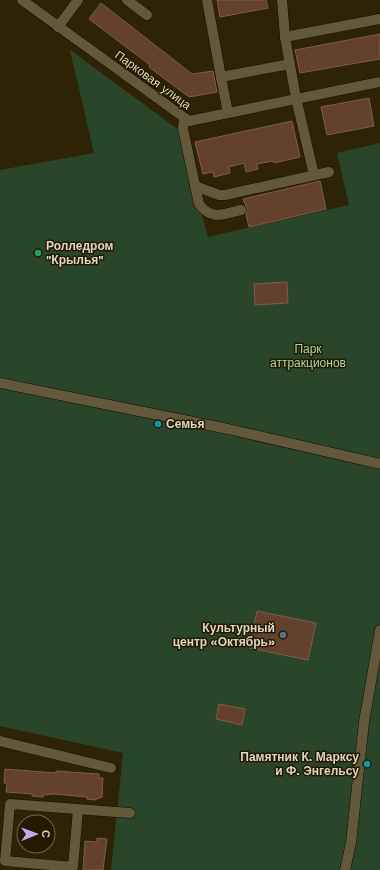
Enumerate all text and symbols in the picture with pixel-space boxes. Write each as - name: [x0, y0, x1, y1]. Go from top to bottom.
- street label: Парковая улица: [112, 48, 194, 112]
- place label: Ролледром "Крылья": [46, 239, 114, 267]
- marker: Ролледром "Крылья": [33, 248, 43, 258]
- park label: Парк аттракционов: [270, 342, 346, 370]
- place label: Семья: [166, 417, 204, 431]
- marker: Семья: [153, 419, 163, 429]
- place label: Культурный центр «Октябрь»: [173, 621, 275, 649]
- marker: Культурный центр «Октябрь»: [278, 630, 288, 640]
- place label: Памятник К. Марксу и Ф. Энгельсу: [240, 750, 359, 778]
- marker: Памятник К. Марксу и Ф. Энгельсу: [362, 759, 372, 769]
- north arrow: [16, 814, 56, 854]
- text: С: [39, 830, 52, 838]

